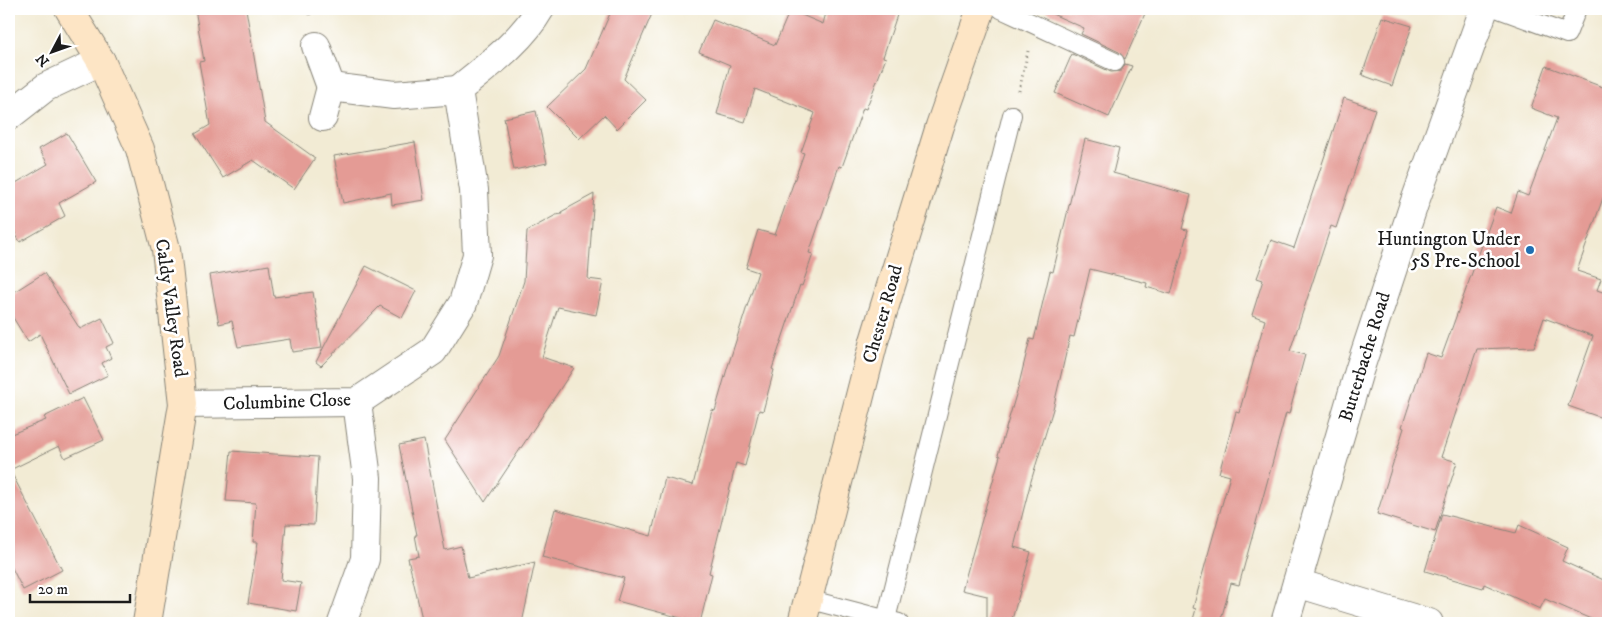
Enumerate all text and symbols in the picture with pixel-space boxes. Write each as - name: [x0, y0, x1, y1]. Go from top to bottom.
- north arrow: [28, 28, 78, 78]
- text: N: [32, 49, 54, 70]
- place label: Huntington Under 5S Pre-School: [1377, 228, 1520, 273]
- street label: Caldy Valley Road: [150, 237, 192, 379]
- marker: Huntington Under 5S Pre-School: [1524, 244, 1536, 256]
- street label: Chester Road: [858, 262, 908, 366]
- street label: Butterbache Road: [1334, 289, 1396, 425]
- street label: Columbine Close: [223, 388, 352, 416]
- scale bar: [30, 572, 130, 604]
- text: 20 m: [38, 580, 68, 599]

